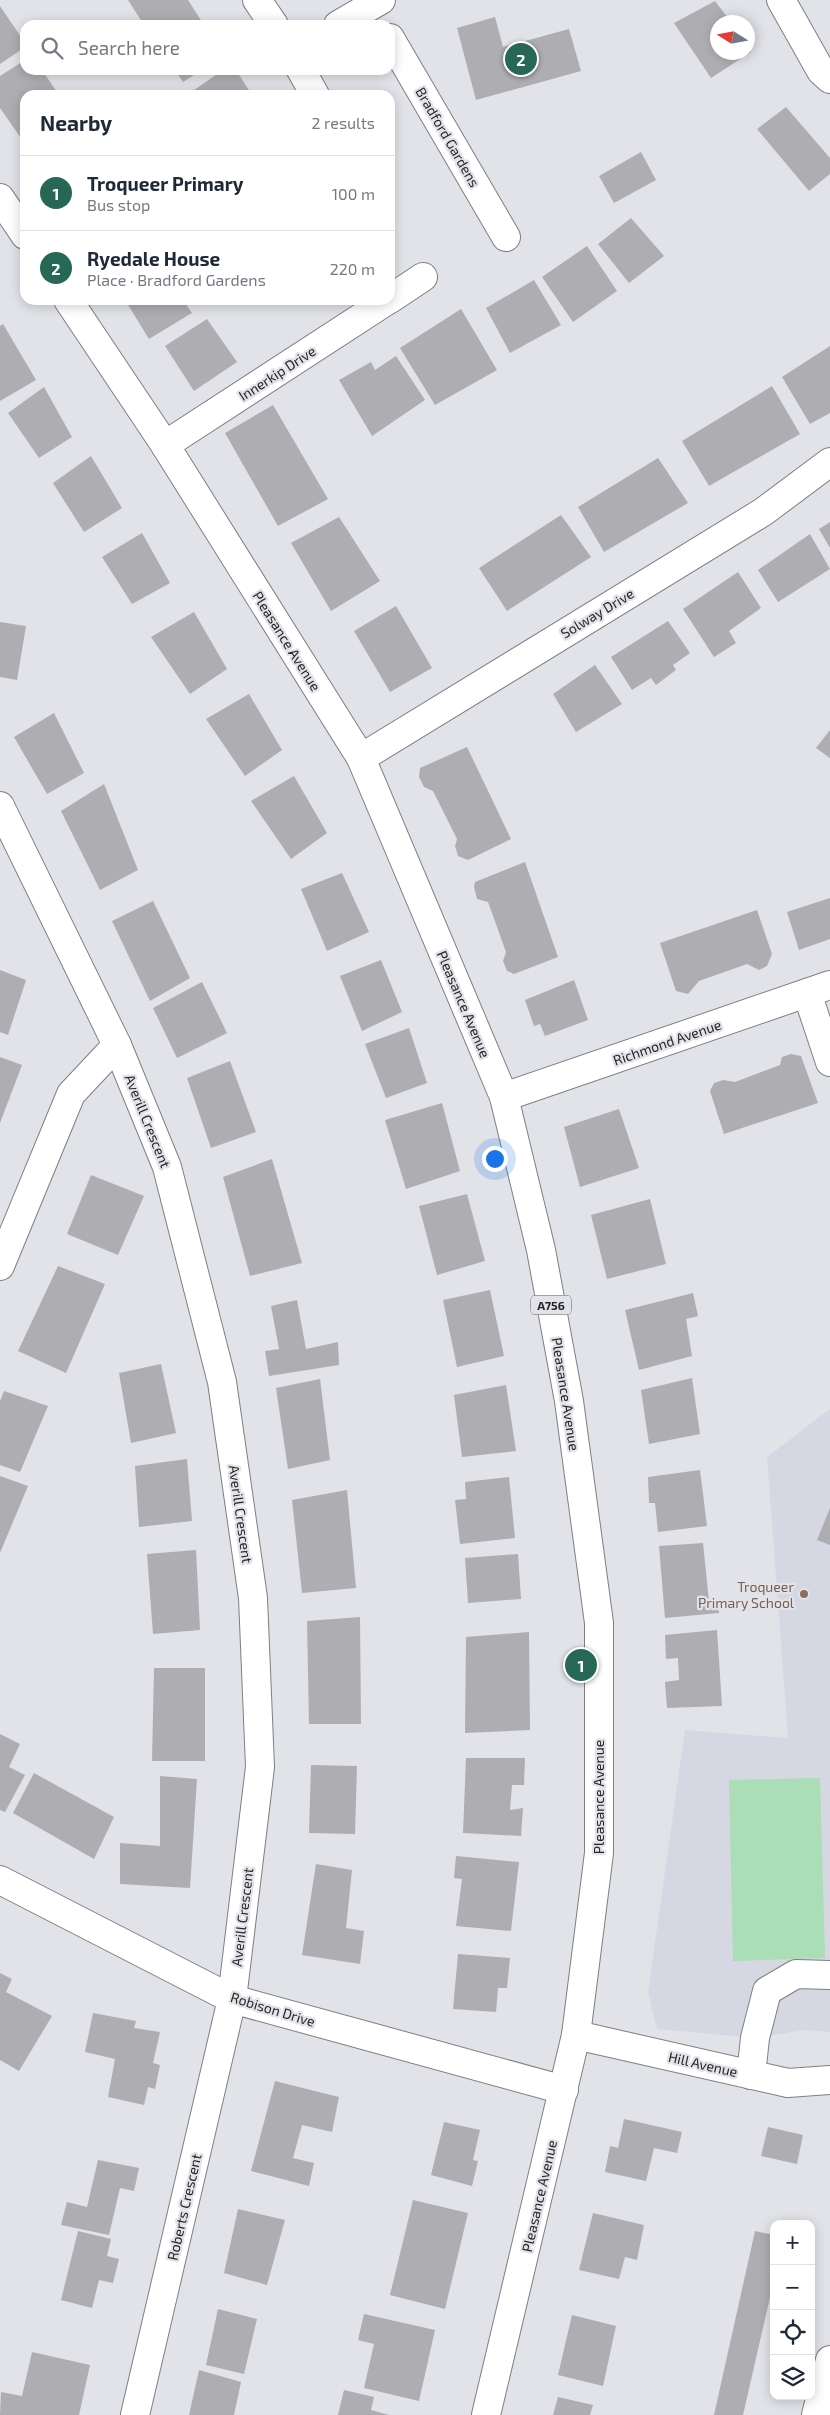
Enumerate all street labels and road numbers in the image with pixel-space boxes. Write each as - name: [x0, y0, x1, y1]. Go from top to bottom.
- street label: Bradford Gardens: [413, 84, 483, 190]
- street label: Innerkip Drive: [235, 342, 319, 404]
- street label: Solway Drive: [557, 584, 637, 642]
- street label: Pleasance Avenue: [249, 588, 325, 694]
- street label: Pleasance Avenue: [434, 948, 494, 1060]
- street label: Richmond Avenue: [611, 1016, 723, 1068]
- street label: Averill Crescent: [122, 1072, 174, 1170]
- road number: A756: [531, 1296, 571, 1314]
- street label: Pleasance Avenue: [549, 1336, 583, 1452]
- street label: Averill Crescent: [226, 1464, 256, 1564]
- street label: Pleasance Avenue: [590, 1740, 607, 1854]
- street label: Averill Crescent: [228, 1867, 256, 1967]
- street label: Robison Drive: [229, 1988, 317, 2030]
- street label: Hill Avenue: [667, 2048, 739, 2080]
- street label: Pleasance Avenue: [518, 2138, 560, 2254]
- street label: Roberts Crescent: [163, 2152, 205, 2262]

